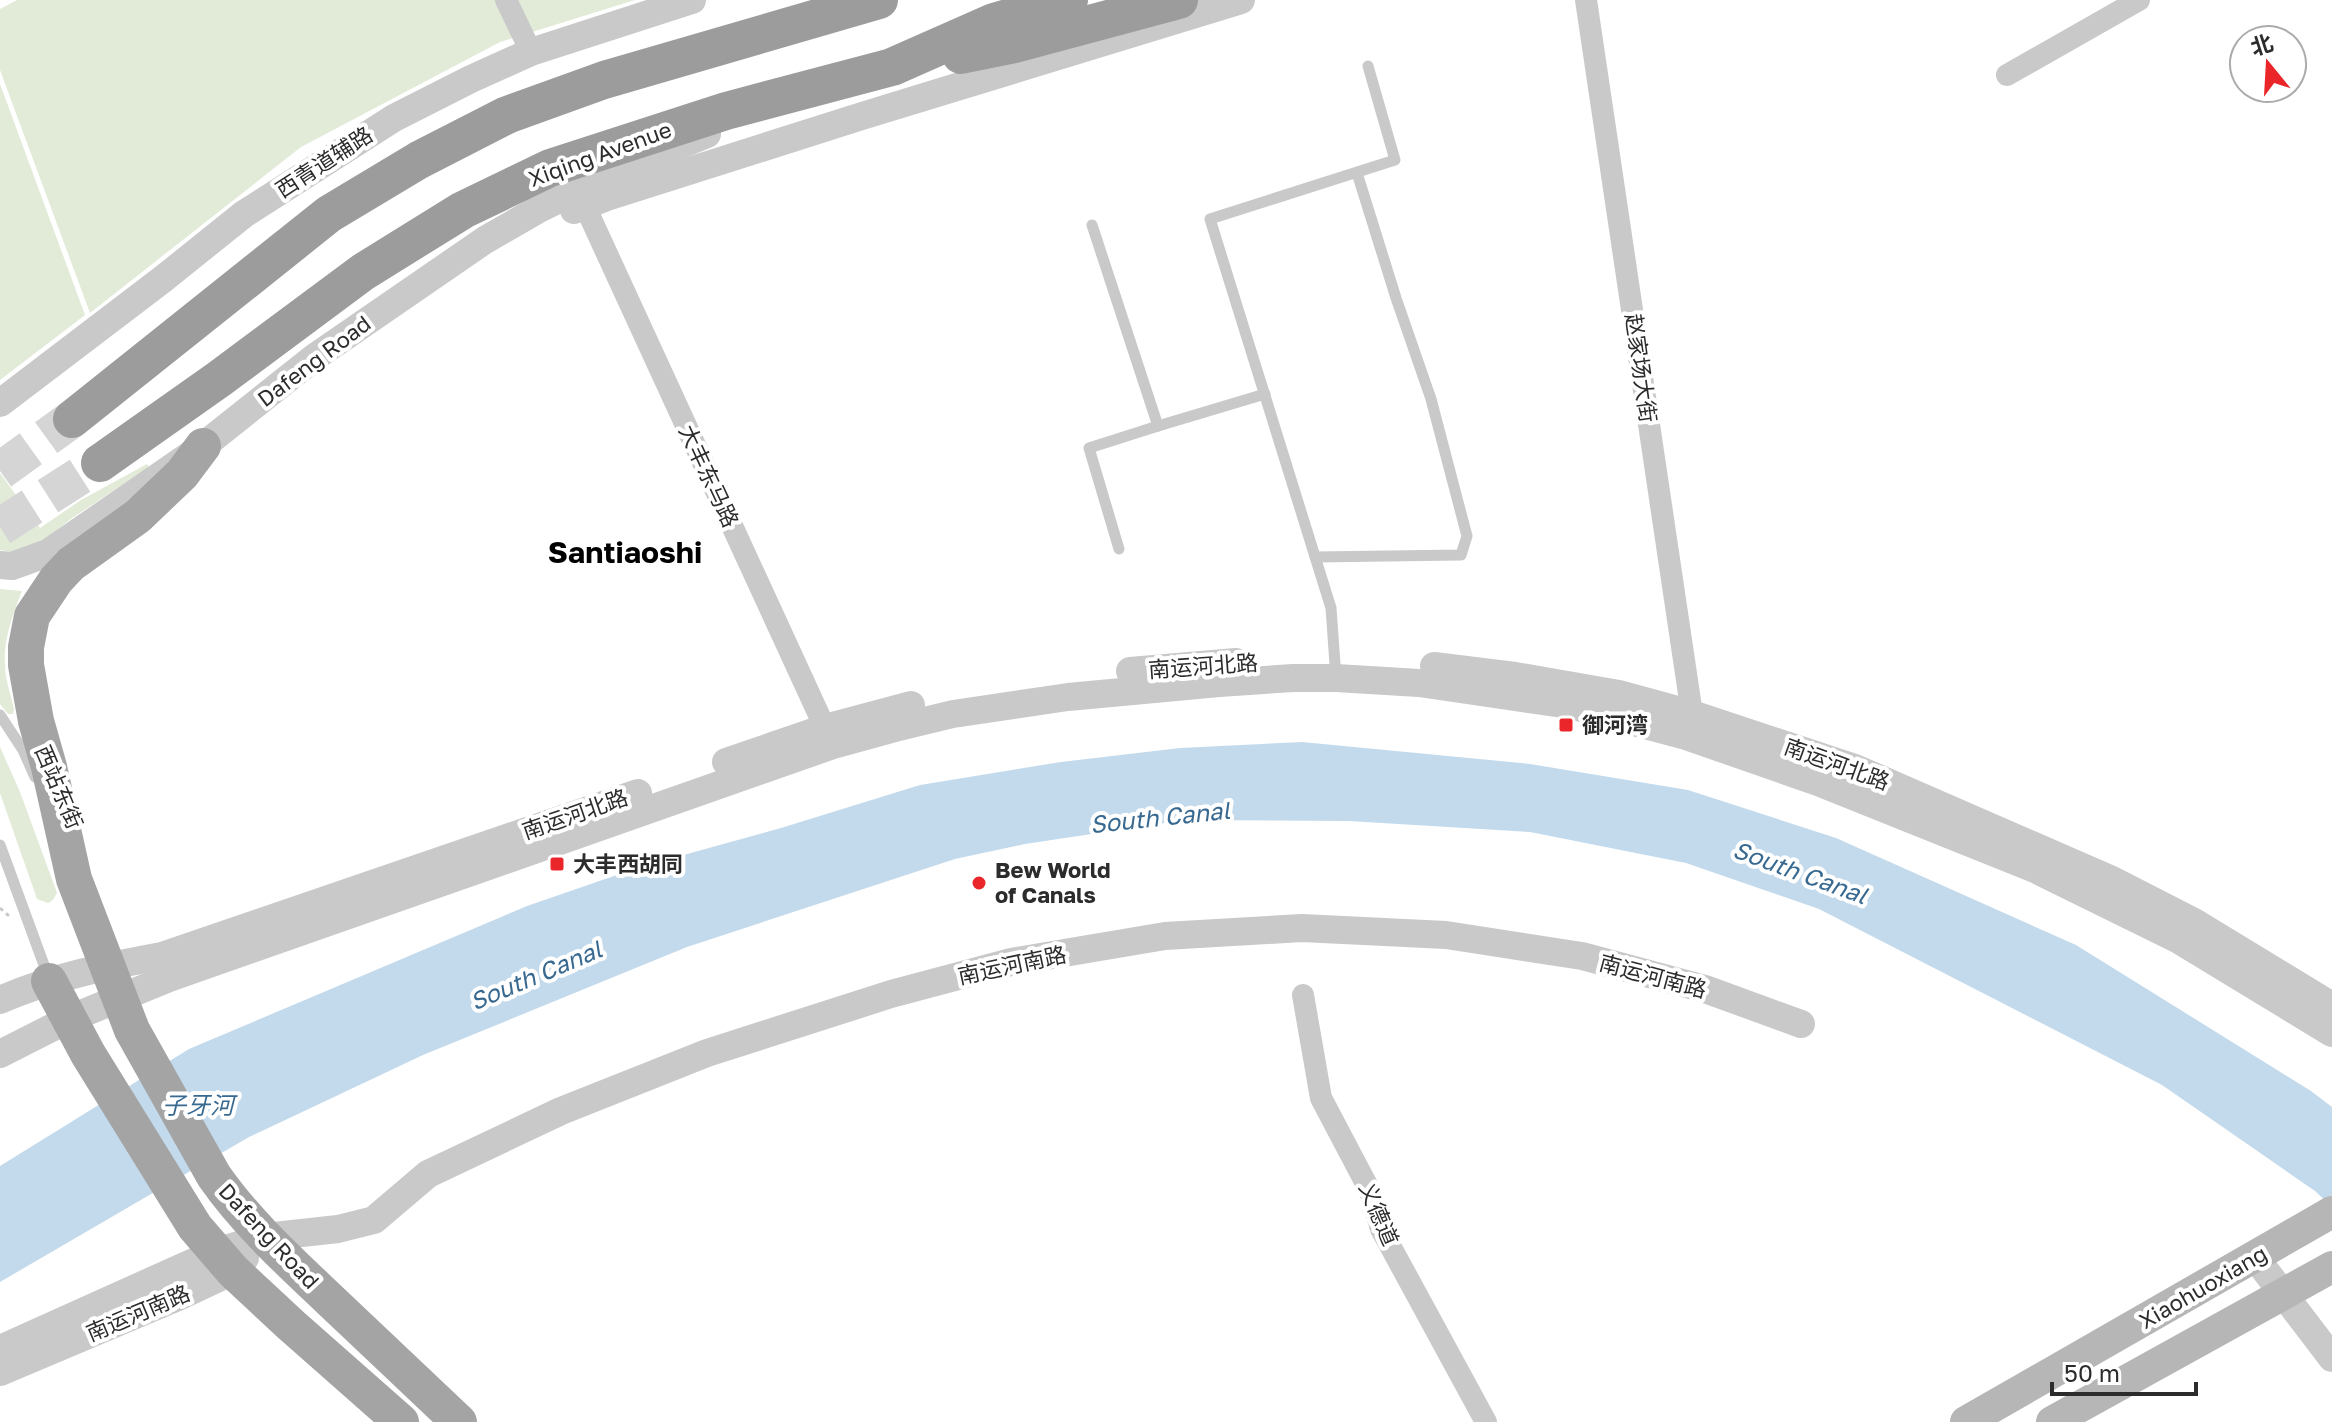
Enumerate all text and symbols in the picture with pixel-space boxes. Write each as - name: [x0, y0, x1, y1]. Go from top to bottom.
- north arrow: [2228, 24, 2308, 104]
- text: 北: [2247, 28, 2276, 61]
- street label: Xiqing Avenue: [525, 115, 675, 192]
- street label: 西青道辅路: [270, 120, 377, 203]
- street label: Dafeng Road: [252, 309, 376, 412]
- street label: 赵家场大街: [1620, 312, 1663, 424]
- street label: 大丰东马路: [674, 420, 745, 531]
- district label: Santiaoshi: [548, 534, 702, 570]
- street label: 南运河北路: [1147, 648, 1259, 683]
- place label: 御河湾: [1582, 711, 1648, 738]
- marker: 御河湾: [1557, 716, 1575, 734]
- street label: 南运河北路: [1781, 732, 1893, 795]
- street label: 西站东街: [30, 741, 89, 833]
- street label: 南运河北路: [518, 783, 631, 844]
- water label: South Canal: [1088, 795, 1233, 838]
- water label: South Canal: [1730, 834, 1873, 910]
- place label: 大丰西胡同: [573, 850, 683, 877]
- marker: 大丰西胡同: [548, 855, 566, 873]
- place label: Bew World of Canals: [995, 856, 1111, 908]
- marker: Bew World of Canals: [970, 874, 988, 892]
- water label: South Canal: [465, 933, 607, 1015]
- street label: 南运河南路: [955, 940, 1069, 989]
- street label: 南运河南路: [1597, 948, 1710, 1003]
- water label: 子牙河: [162, 1090, 238, 1119]
- street label: Dafeng Road: [214, 1177, 325, 1294]
- street label: 义德道: [1354, 1178, 1405, 1249]
- street label: Xiaohuoxiang: [2134, 1239, 2271, 1334]
- street label: 南运河南路: [82, 1279, 194, 1346]
- scale bar: [2052, 1346, 2196, 1396]
- text: 50 m: [2064, 1358, 2120, 1387]

